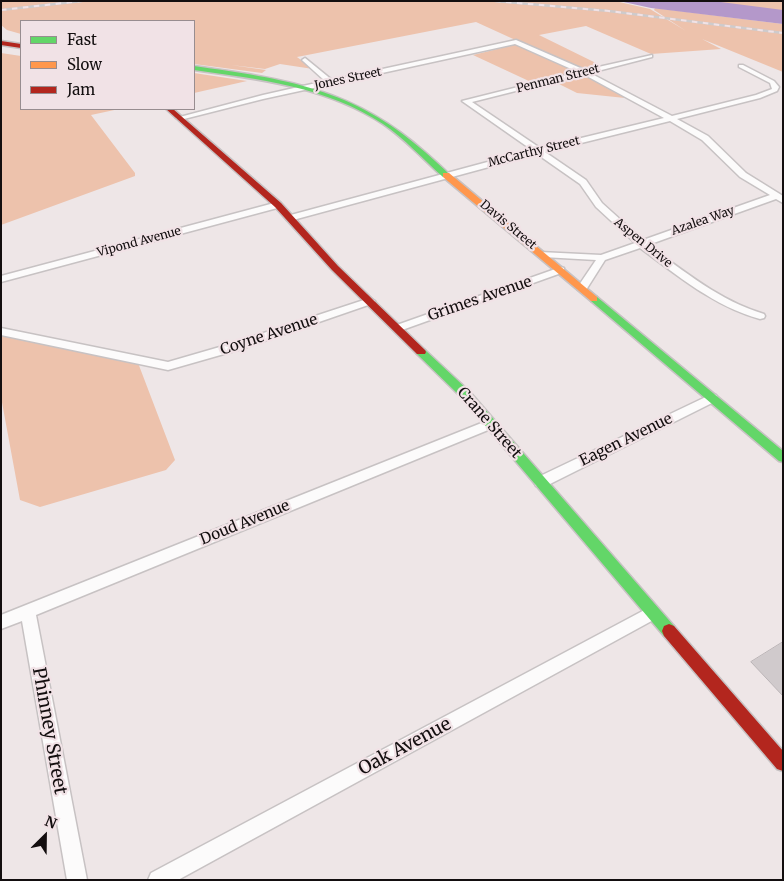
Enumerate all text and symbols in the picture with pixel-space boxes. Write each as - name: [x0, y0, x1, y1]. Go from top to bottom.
- legend: [20, 20, 195, 110]
- text: Fast: [67, 30, 97, 49]
- text: Slow: [67, 55, 102, 74]
- street label: Penman Street: [515, 62, 601, 96]
- street label: Jones Street: [313, 65, 383, 93]
- text: Jam: [67, 80, 95, 99]
- street label: McCarthy Street: [487, 134, 581, 170]
- street label: Davis Street: [477, 197, 539, 253]
- street label: Azalea Way: [670, 203, 736, 239]
- street label: Aspen Drive: [611, 215, 675, 271]
- street label: Vipond Avenue: [95, 224, 183, 260]
- street label: Grimes Avenue: [426, 273, 534, 325]
- street label: Coyne Avenue: [218, 311, 320, 359]
- street label: Crane Street: [453, 384, 525, 462]
- street label: Eagen Avenue: [577, 410, 675, 470]
- street label: Doud Avenue: [198, 497, 292, 549]
- street label: Phinney Street: [27, 666, 71, 796]
- street label: Oak Avenue: [355, 714, 455, 780]
- north arrow: [20, 811, 70, 861]
- text: N: [42, 812, 59, 833]

